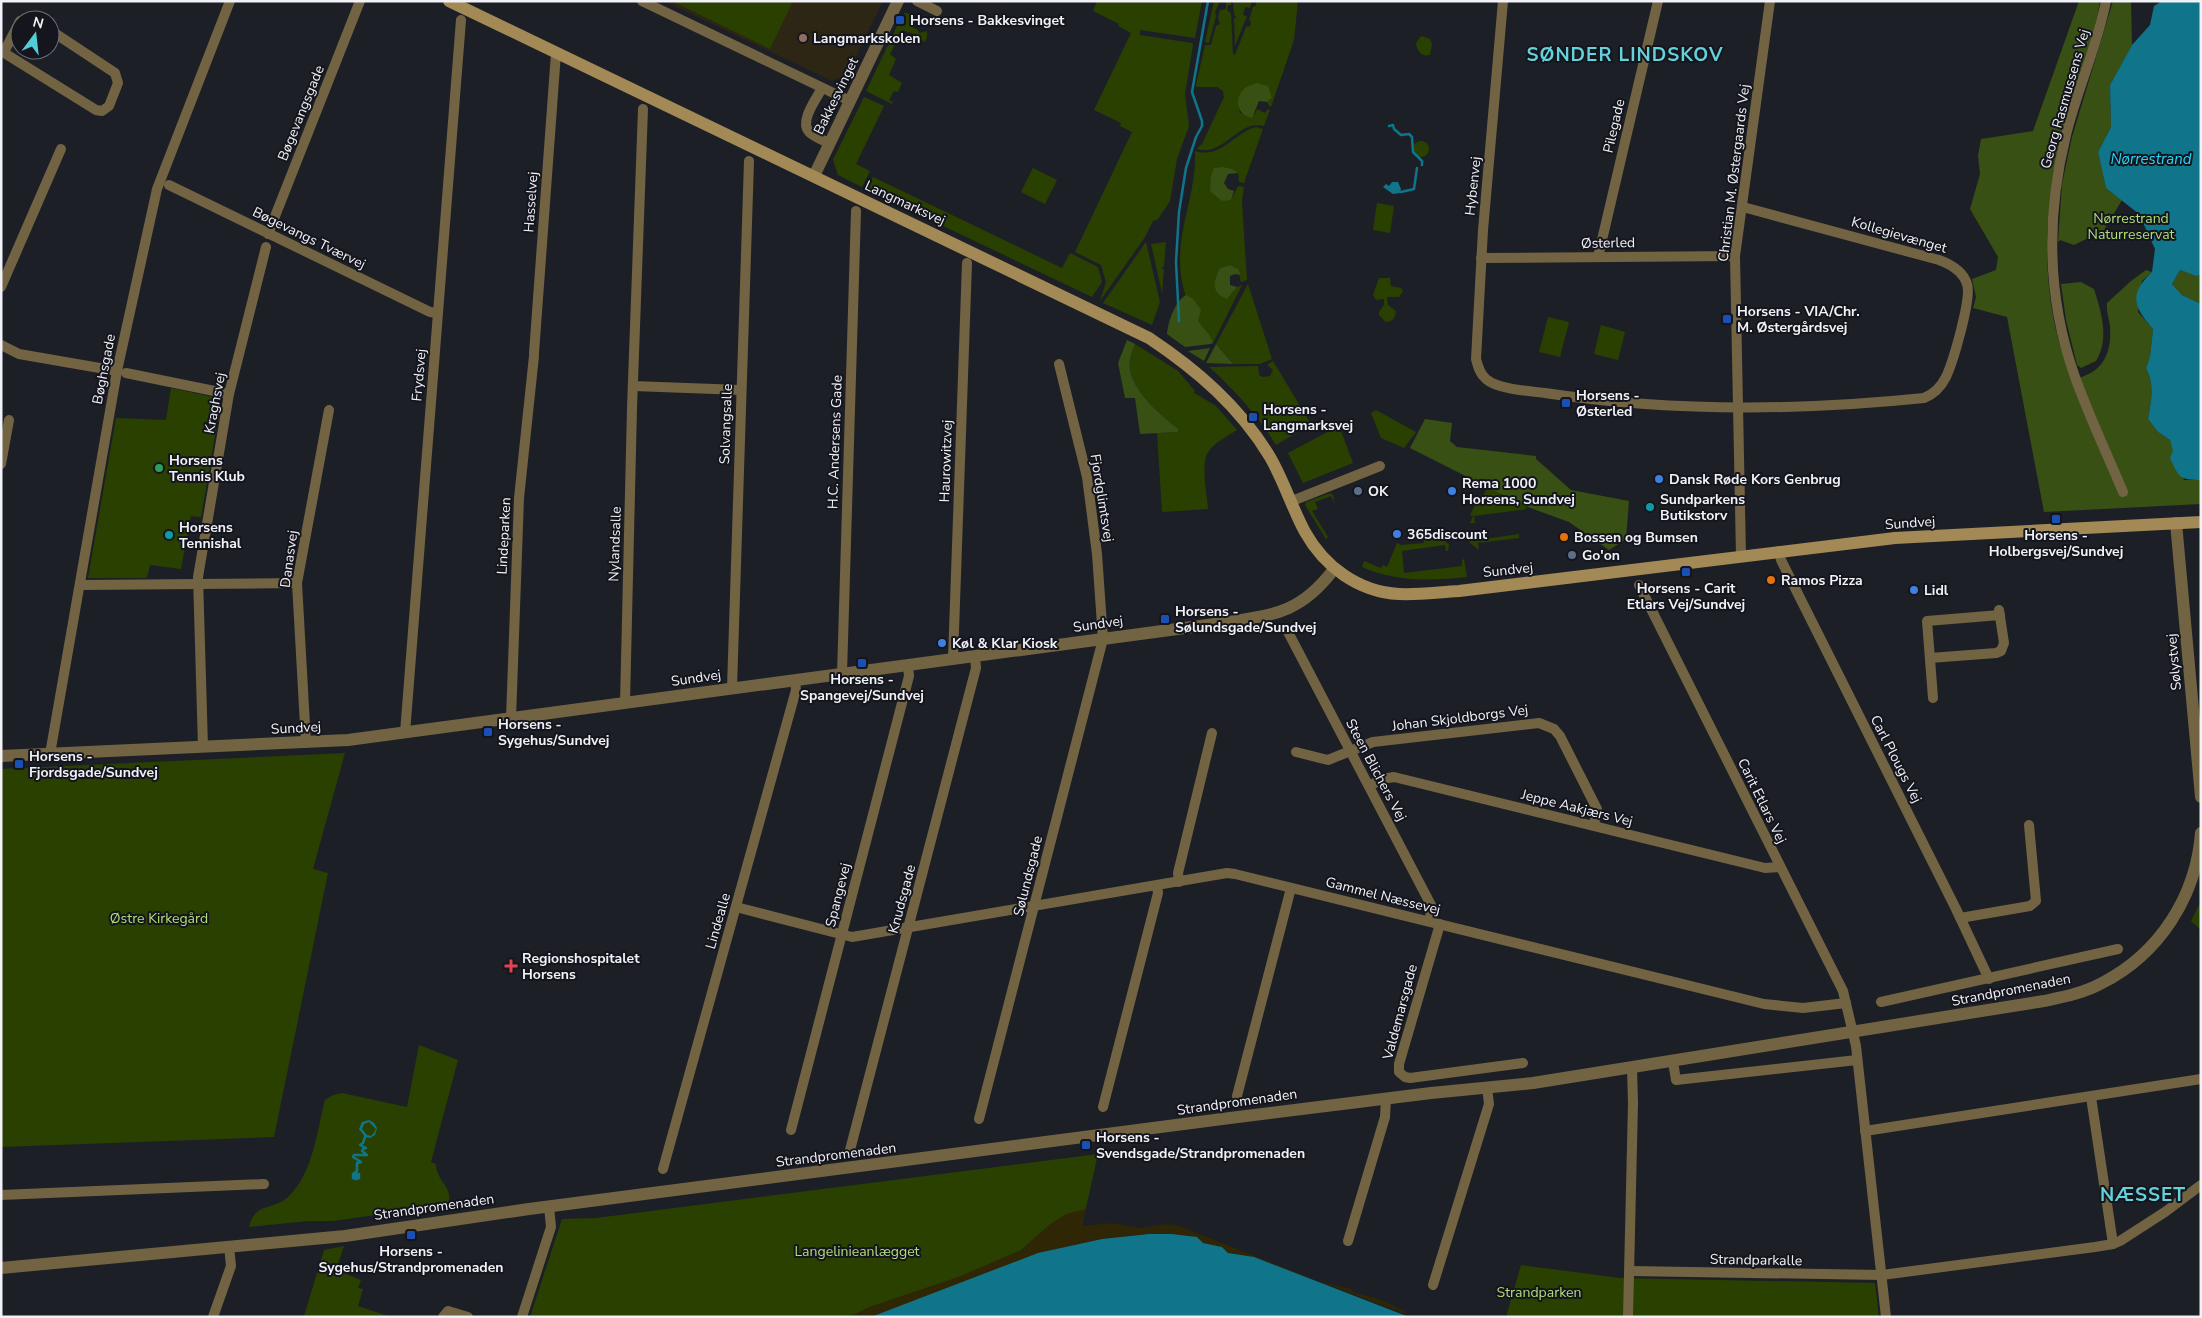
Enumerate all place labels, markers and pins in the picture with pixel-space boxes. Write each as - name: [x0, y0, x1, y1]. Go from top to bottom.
- place label: Horsens - Bakkesvinget: [910, 11, 1065, 30]
- marker: Horsens - Bakkesvinget: [894, 14, 906, 26]
- place label: Langmarkskolen: [813, 29, 920, 48]
- marker: Langmarkskolen: [797, 32, 809, 44]
- place label: Horsens - VIA/Chr. M. Østergårdsvej: [1737, 302, 1860, 337]
- marker: Horsens - VIA/Chr. M. Østergårdsvej: [1721, 313, 1733, 325]
- place label: Horsens - Østerled: [1576, 386, 1640, 421]
- marker: Horsens - Østerled: [1560, 397, 1572, 409]
- place label: Horsens - Langmarksvej: [1263, 400, 1353, 435]
- marker: Horsens - Langmarksvej: [1247, 411, 1259, 423]
- place label: Horsens Tennis Klub: [169, 451, 245, 486]
- marker: Horsens Tennis Klub: [153, 462, 165, 474]
- place label: Dansk Røde Kors Genbrug: [1669, 470, 1841, 489]
- marker: Dansk Røde Kors Genbrug: [1653, 473, 1665, 485]
- place label: Rema 1000 Horsens, Sundvej: [1462, 474, 1575, 509]
- place label: OK: [1368, 482, 1389, 501]
- marker: OK: [1352, 485, 1364, 497]
- marker: Rema 1000 Horsens, Sundvej: [1446, 485, 1458, 497]
- place label: Sundparkens Butikstorv: [1660, 490, 1745, 525]
- marker: Sundparkens Butikstorv: [1644, 501, 1656, 513]
- marker: Horsens - Holbergsvej/Sundvej: [2050, 513, 2062, 525]
- place label: Horsens Tennishal: [179, 518, 242, 553]
- place label: 365discount: [1407, 525, 1488, 544]
- place label: Horsens - Holbergsvej/Sundvej: [1989, 526, 2123, 561]
- marker: 365discount: [1391, 528, 1403, 540]
- place label: Bossen og Bumsen: [1574, 528, 1698, 547]
- marker: Horsens Tennishal: [163, 529, 175, 541]
- marker: Bossen og Bumsen: [1558, 531, 1570, 543]
- place label: Go'on: [1582, 546, 1620, 565]
- marker: Go'on: [1566, 549, 1578, 561]
- marker: Horsens - Carit Etlars Vej/Sundvej: [1680, 566, 1692, 578]
- place label: Ramos Pizza: [1781, 571, 1863, 590]
- marker: Ramos Pizza: [1765, 574, 1777, 586]
- place label: Horsens - Carit Etlars Vej/Sundvej: [1627, 579, 1745, 614]
- place label: Lidl: [1924, 581, 1949, 600]
- marker: Lidl: [1908, 584, 1920, 596]
- place label: Horsens - Sølundsgade/Sundvej: [1175, 602, 1316, 637]
- marker: Horsens - Sølundsgade/Sundvej: [1159, 613, 1171, 625]
- place label: Køl & Klar Kiosk: [952, 634, 1058, 653]
- marker: Køl & Klar Kiosk: [936, 637, 948, 649]
- marker: Horsens - Spangevej/Sundvej: [856, 657, 868, 669]
- place label: Horsens - Spangevej/Sundvej: [800, 670, 924, 705]
- place label: Horsens - Sygehus/Sundvej: [498, 715, 609, 750]
- marker: Horsens - Sygehus/Sundvej: [482, 726, 494, 738]
- place label: Horsens - Fjordsgade/Sundvej: [29, 747, 158, 782]
- marker: Horsens - Fjordsgade/Sundvej: [13, 758, 25, 770]
- place label: Regionshospitalet Horsens: [522, 949, 640, 984]
- marker: Regionshospitalet Horsens: [504, 959, 518, 973]
- place label: Horsens - Svendsgade/Strandpromenaden: [1096, 1128, 1305, 1163]
- marker: Horsens - Svendsgade/Strandpromenaden: [1080, 1139, 1092, 1151]
- marker: Horsens - Sygehus/Strandpromenaden: [405, 1229, 417, 1241]
- place label: Horsens - Sygehus/Strandpromenaden: [318, 1242, 504, 1277]

